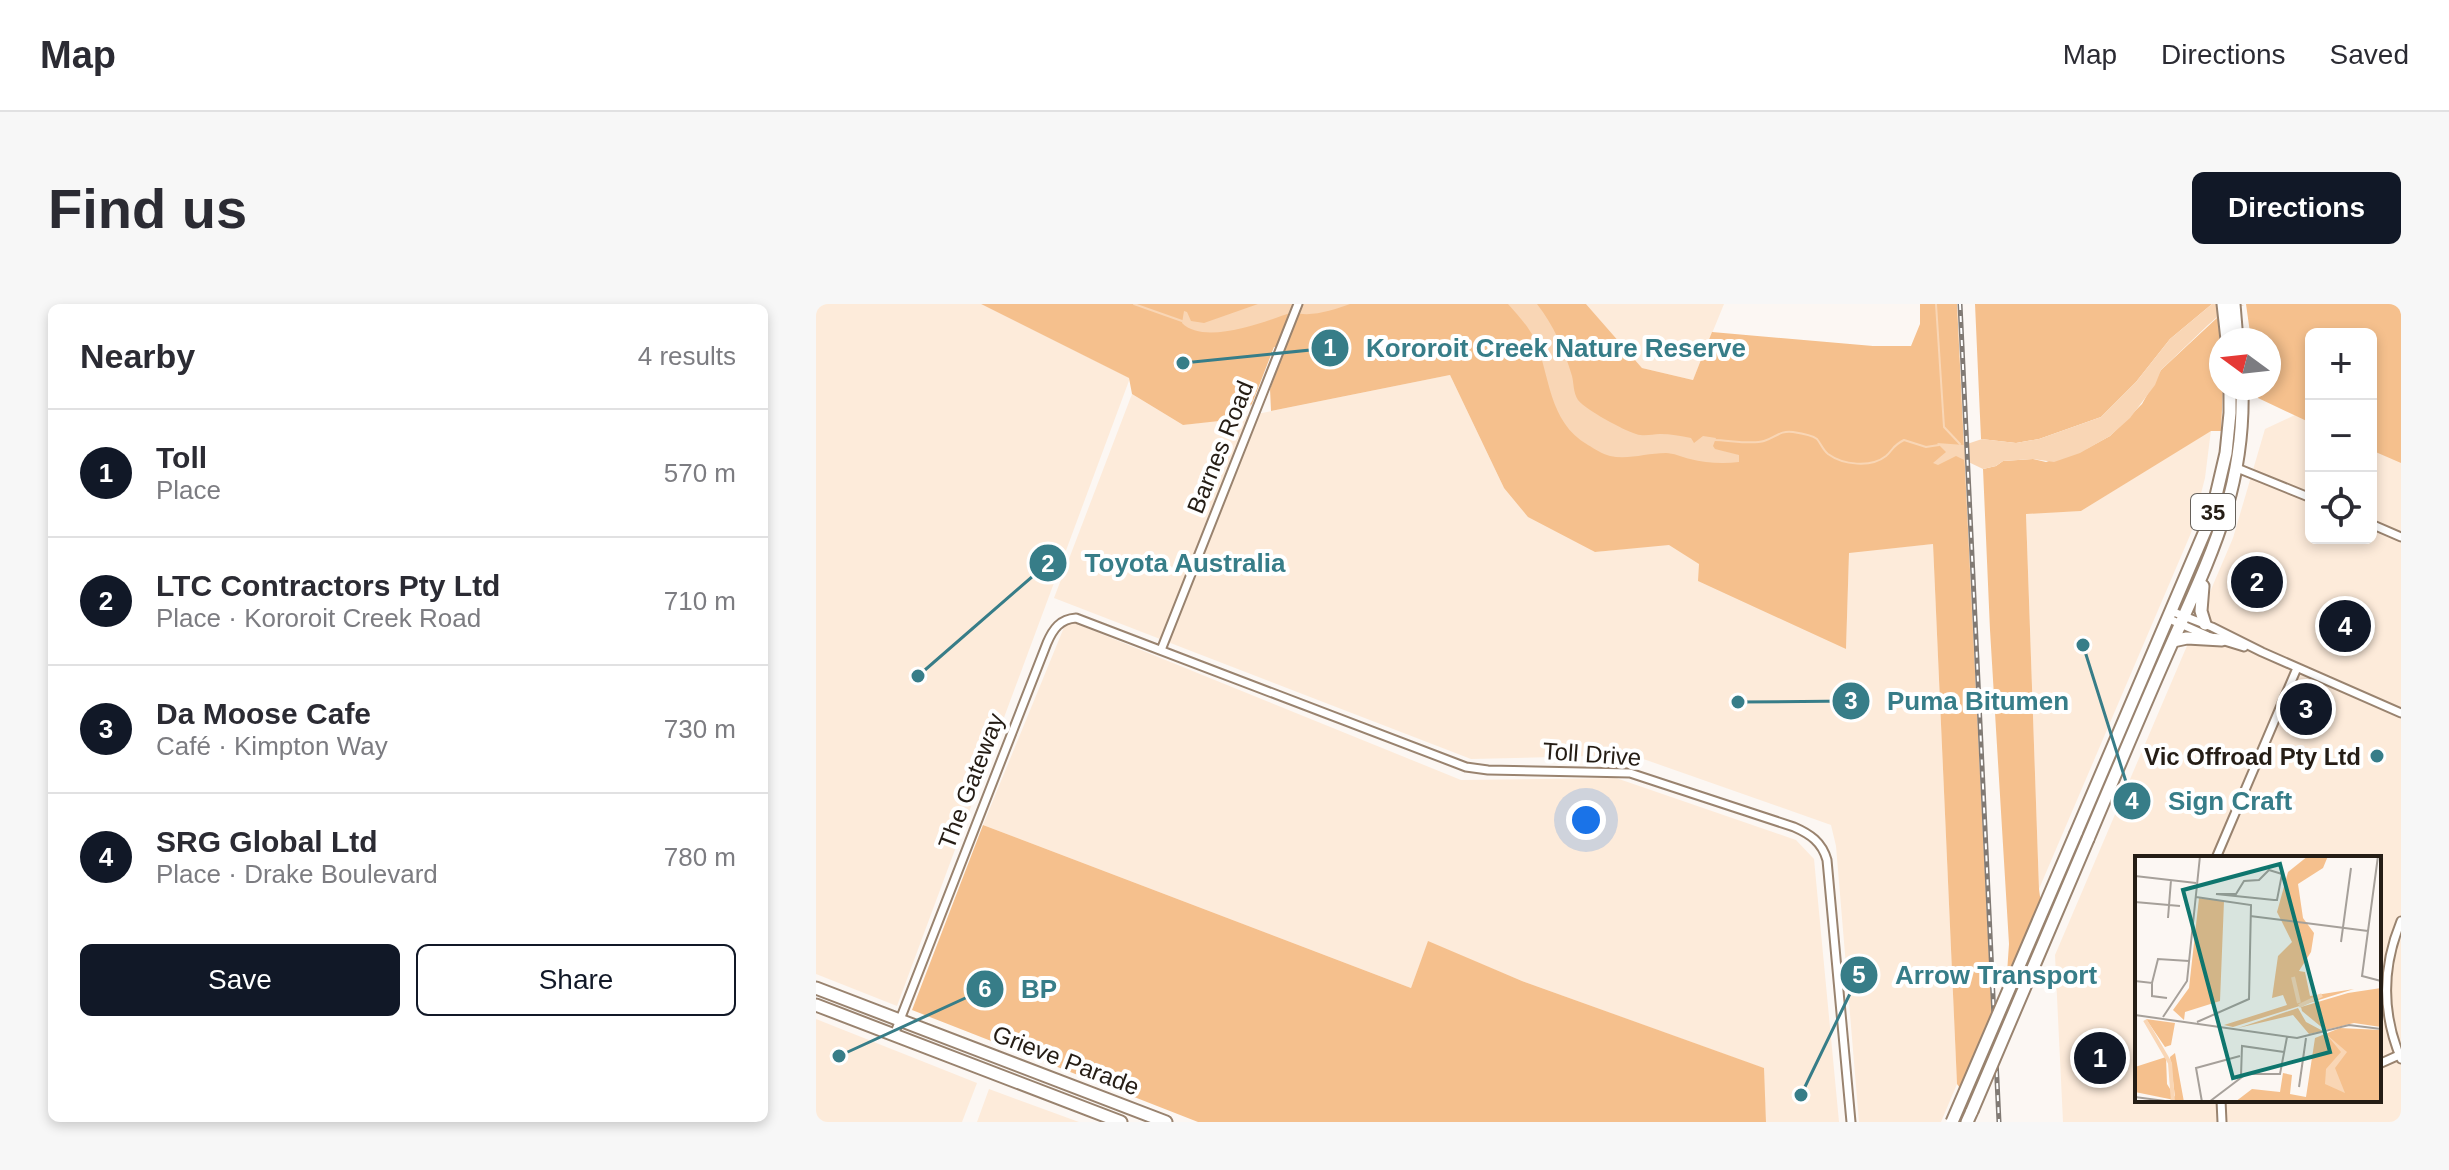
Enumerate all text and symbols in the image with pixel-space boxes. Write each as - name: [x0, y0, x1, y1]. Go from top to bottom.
- text: Map: [40, 34, 116, 76]
- text: Map: [2063, 39, 2117, 70]
- text: Directions: [2161, 39, 2286, 70]
- text: Saved: [2330, 39, 2409, 70]
- button: Directions: [2192, 172, 2401, 244]
- text: Find us: [48, 177, 247, 240]
- callout: Kororoit Creek Nature Reserve: [1310, 323, 1762, 373]
- north arrow: [2209, 328, 2281, 400]
- map controls: [2305, 328, 2377, 544]
- button: +: [2305, 328, 2377, 400]
- text: Kororoit Creek Nature Reserve: [1366, 333, 1746, 363]
- text: 1: [1323, 334, 1337, 361]
- text: Nearby: [80, 337, 195, 375]
- text: 4 results: [638, 341, 736, 371]
- street label: Barnes Road: [1181, 377, 1259, 517]
- button: −: [2305, 400, 2377, 472]
- text: Toll: [156, 441, 207, 474]
- text: 1: [99, 458, 113, 488]
- text: 570 m: [664, 458, 736, 488]
- button: locate: [2305, 472, 2377, 544]
- text: Place: [156, 475, 221, 505]
- road number: 35: [2191, 494, 2235, 530]
- callout: Toyota Australia: [1028, 538, 1302, 588]
- text: Toyota Australia: [1085, 548, 1286, 578]
- text: 2: [1041, 550, 1055, 577]
- pin: 2: [2231, 552, 2283, 612]
- text: LTC Contractors Pty Ltd: [156, 569, 500, 602]
- text: 2: [99, 586, 113, 616]
- text: 710 m: [664, 586, 736, 616]
- pin: 4: [2319, 596, 2371, 656]
- text: Place · Kororoit Creek Road: [156, 603, 481, 633]
- callout: Puma Bitumen: [1831, 676, 2085, 726]
- pin: 3: [2280, 679, 2332, 739]
- text: Puma Bitumen: [1887, 686, 2069, 716]
- text: 3: [1844, 687, 1858, 714]
- text: Da Moose Cafe: [156, 697, 371, 730]
- street label: The Gateway: [933, 710, 1009, 852]
- text: 3: [99, 714, 113, 744]
- text: 730 m: [664, 714, 736, 744]
- text: Café · Kimpton Way: [156, 731, 388, 761]
- street label: Toll Drive: [1542, 737, 1642, 771]
- place label: Vic Offroad Pty Ltd: [2144, 743, 2361, 770]
- marker: Vic Offroad Pty Ltd: [2368, 747, 2386, 765]
- callout: Sign Craft: [2112, 776, 2308, 826]
- text: Sign Craft: [2168, 786, 2292, 816]
- text: 4: [2125, 787, 2139, 814]
- your location: [1566, 800, 1606, 840]
- text: SRG Global Ltd: [156, 825, 378, 858]
- text: 4: [99, 842, 113, 872]
- text: 780 m: [664, 842, 736, 872]
- inset map: [2135, 856, 2381, 1102]
- text: Place · Drake Boulevard: [156, 859, 438, 889]
- button: Save: [80, 944, 400, 1016]
- button: Share: [416, 944, 736, 1016]
- callout: Arrow Transport: [1839, 950, 2113, 1000]
- text: Arrow Transport: [1895, 960, 2097, 990]
- text: 5: [1852, 961, 1866, 988]
- callout: BP: [965, 964, 1073, 1014]
- text: BP: [1021, 974, 1057, 1004]
- text: 6: [978, 975, 992, 1002]
- street label: Grieve Parade: [989, 1020, 1143, 1100]
- pin: 1: [2074, 1028, 2126, 1088]

